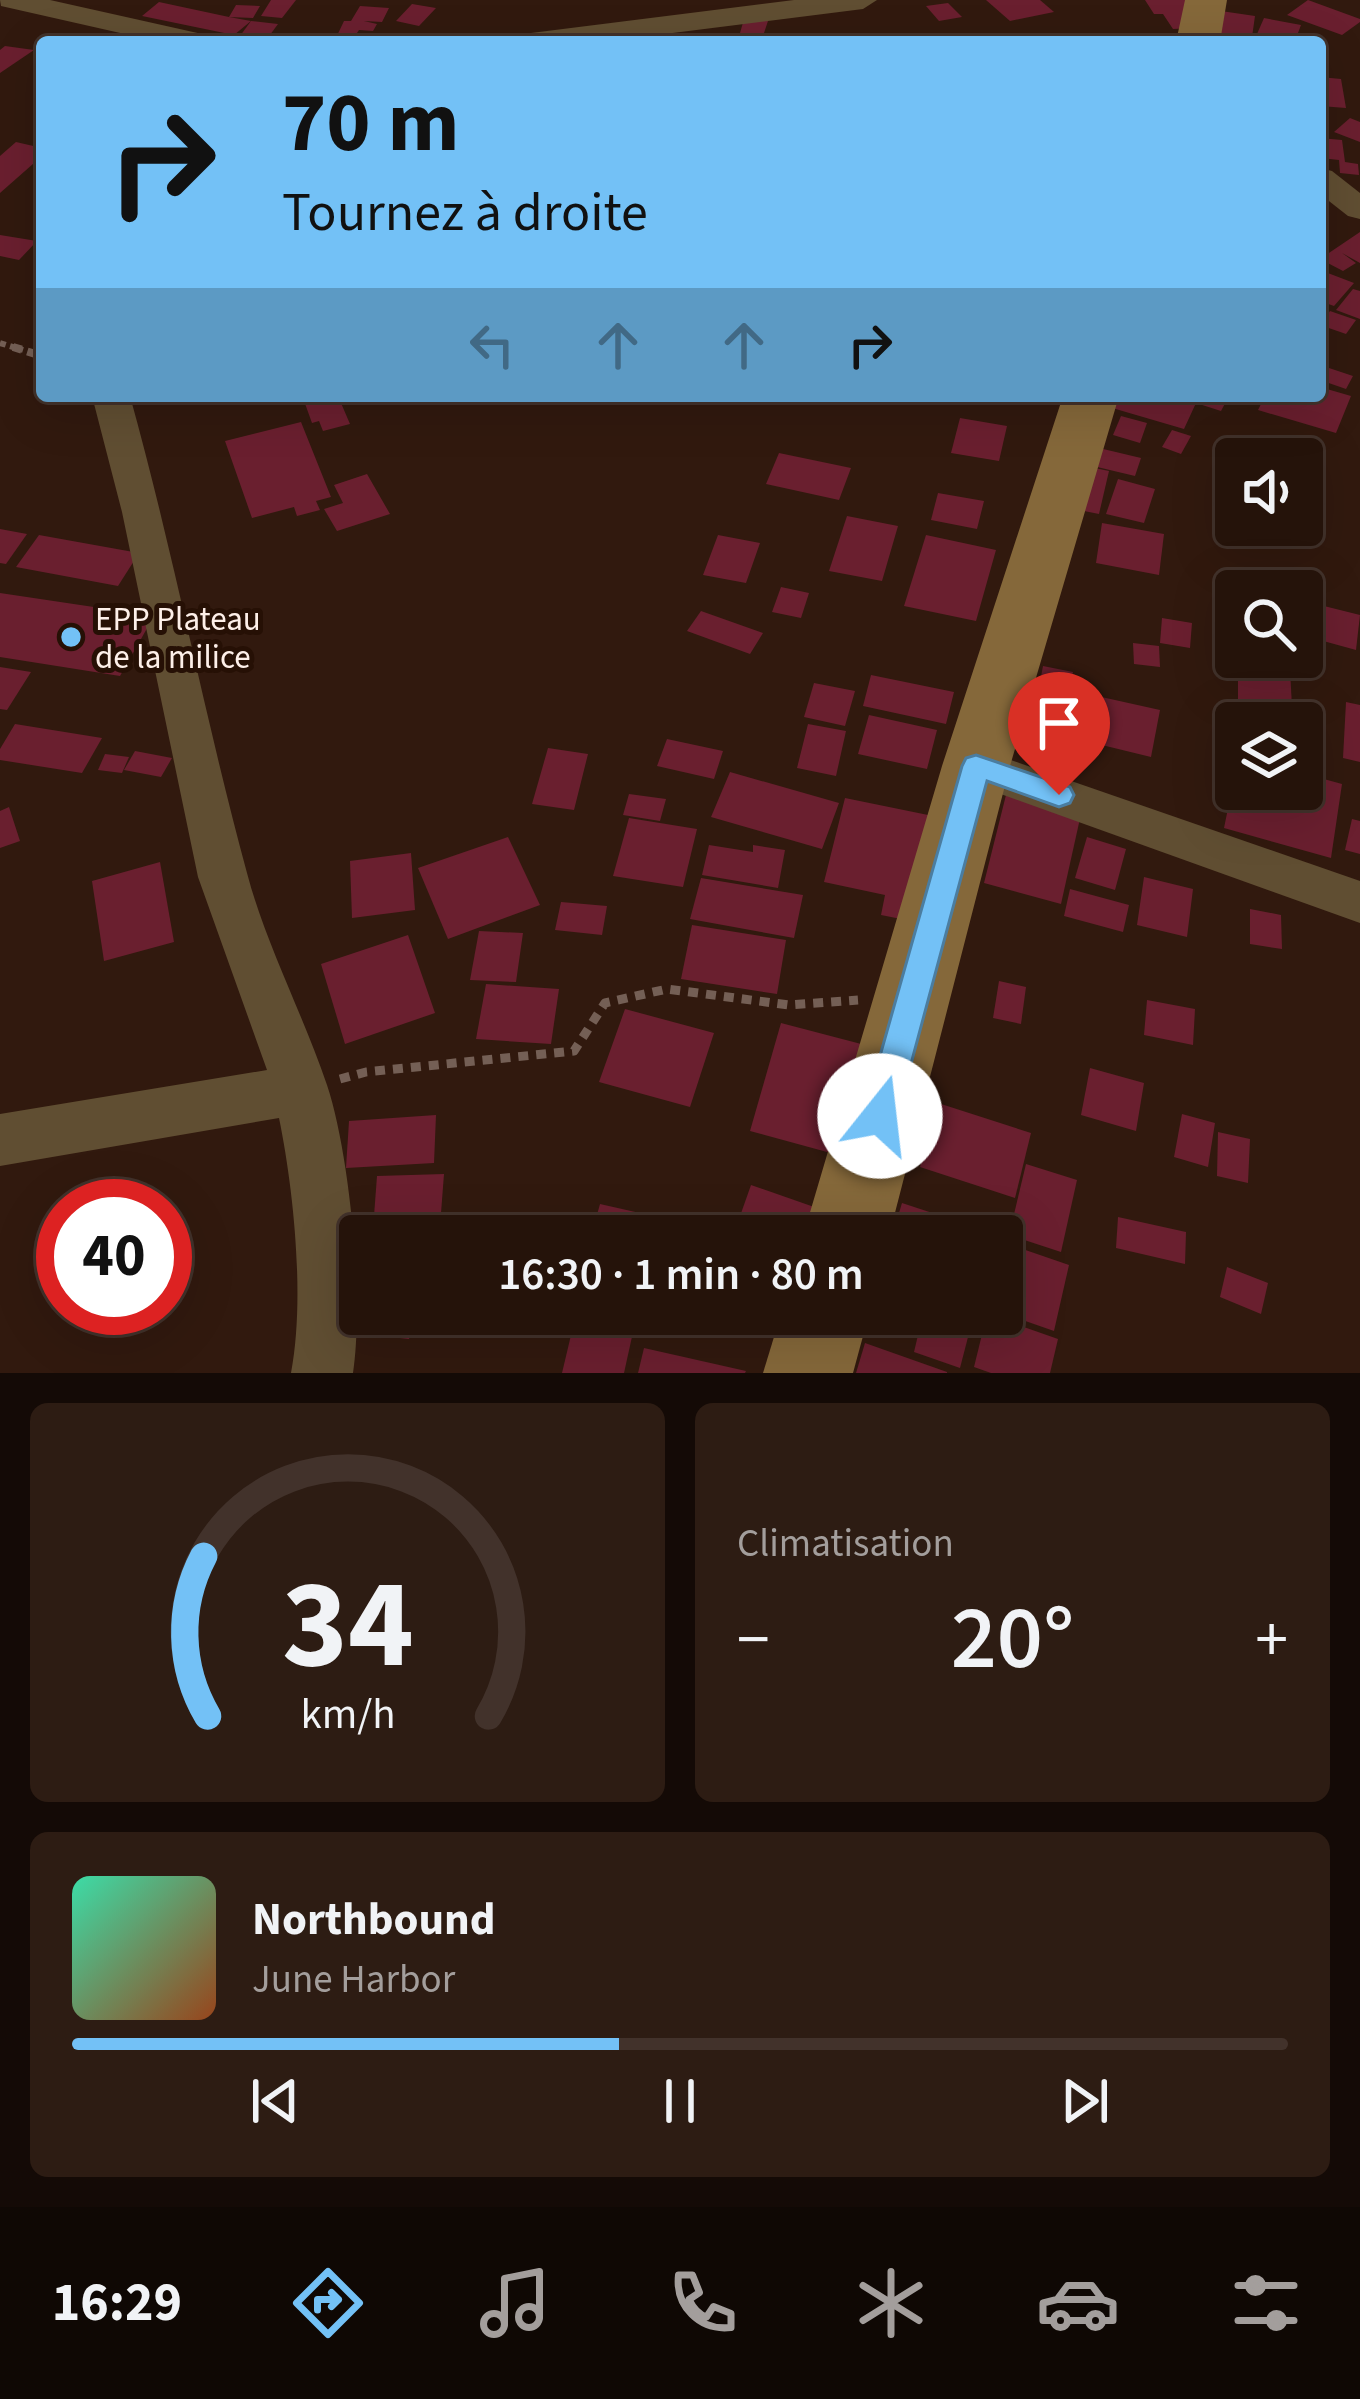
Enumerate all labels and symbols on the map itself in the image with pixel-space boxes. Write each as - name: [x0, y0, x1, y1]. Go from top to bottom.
- place label: EPP Plateau de la milice: [95, 596, 261, 681]
- marker: EPP Plateau de la milice: [58, 624, 84, 650]
- pin: [1008, 672, 1110, 795]
- position arrow: [817, 1053, 943, 1179]
- speed limit sign: 40: [36, 1179, 192, 1335]

